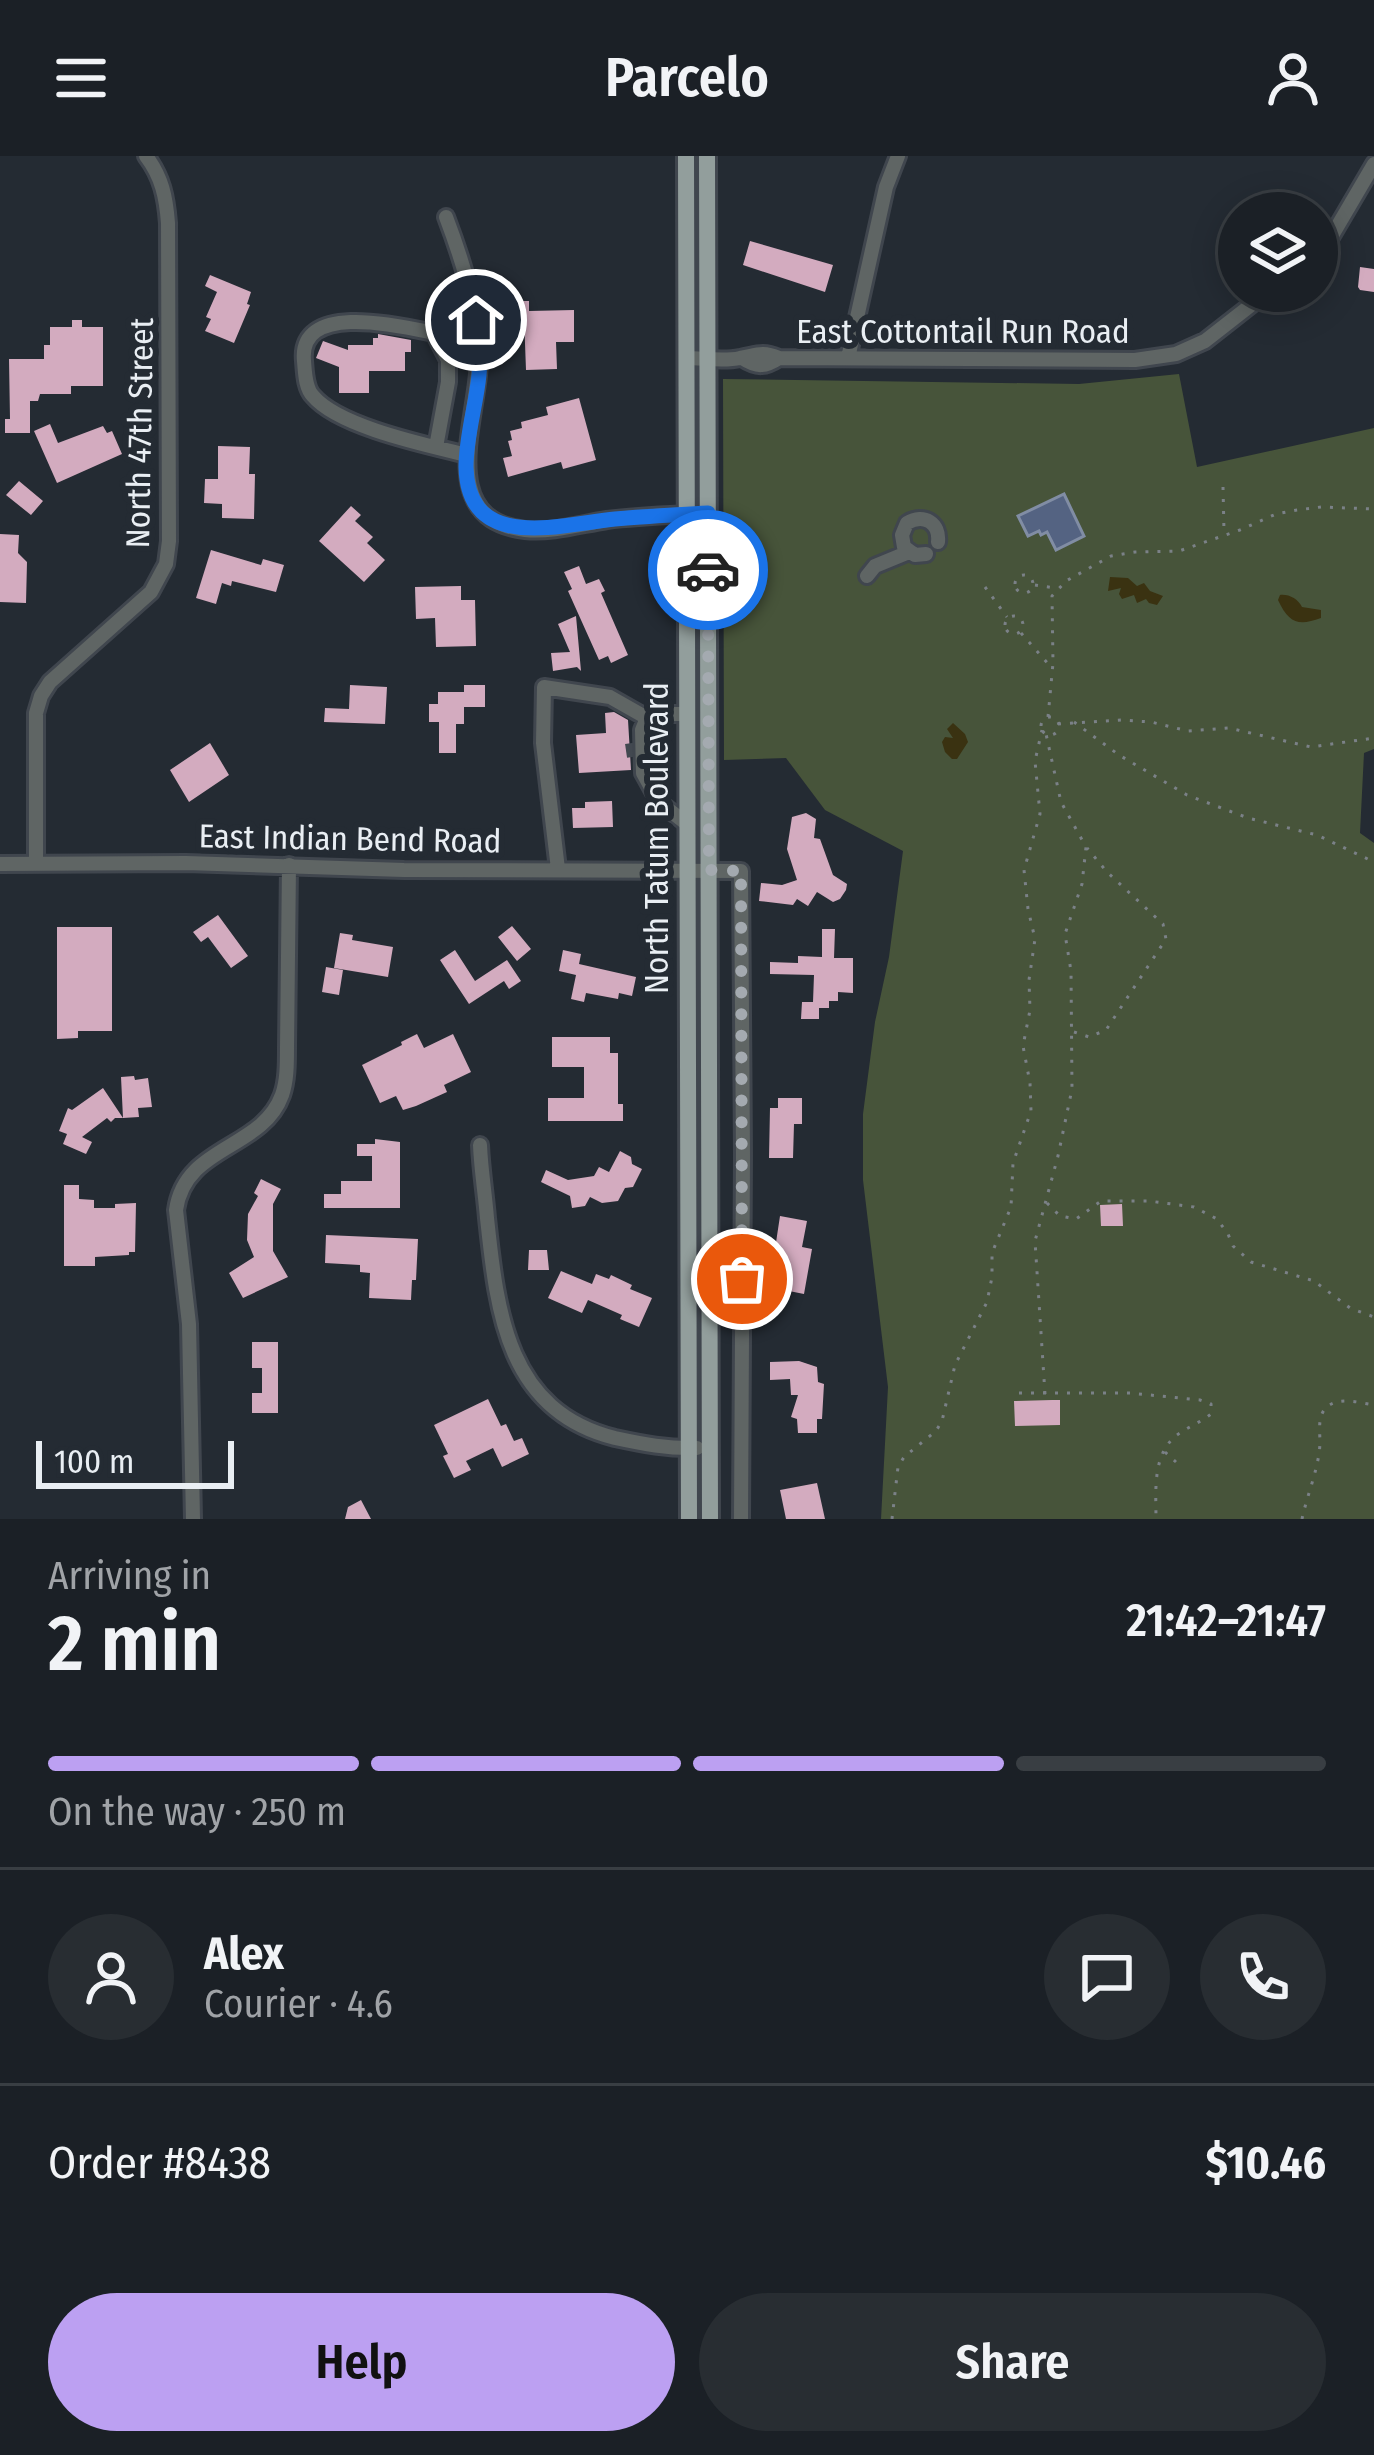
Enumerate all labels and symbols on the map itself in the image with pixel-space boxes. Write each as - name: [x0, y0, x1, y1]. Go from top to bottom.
- pin: [425, 269, 527, 371]
- street label: East Cottontail Run Road: [796, 312, 1130, 352]
- street label: North 47th Street: [118, 317, 162, 549]
- courier: [648, 510, 768, 630]
- street label: North Tatum Boulevard: [637, 682, 677, 994]
- street label: East Indian Bend Road: [198, 816, 502, 862]
- pin: [691, 1228, 793, 1330]
- scale bar: [36, 1435, 234, 1488]

